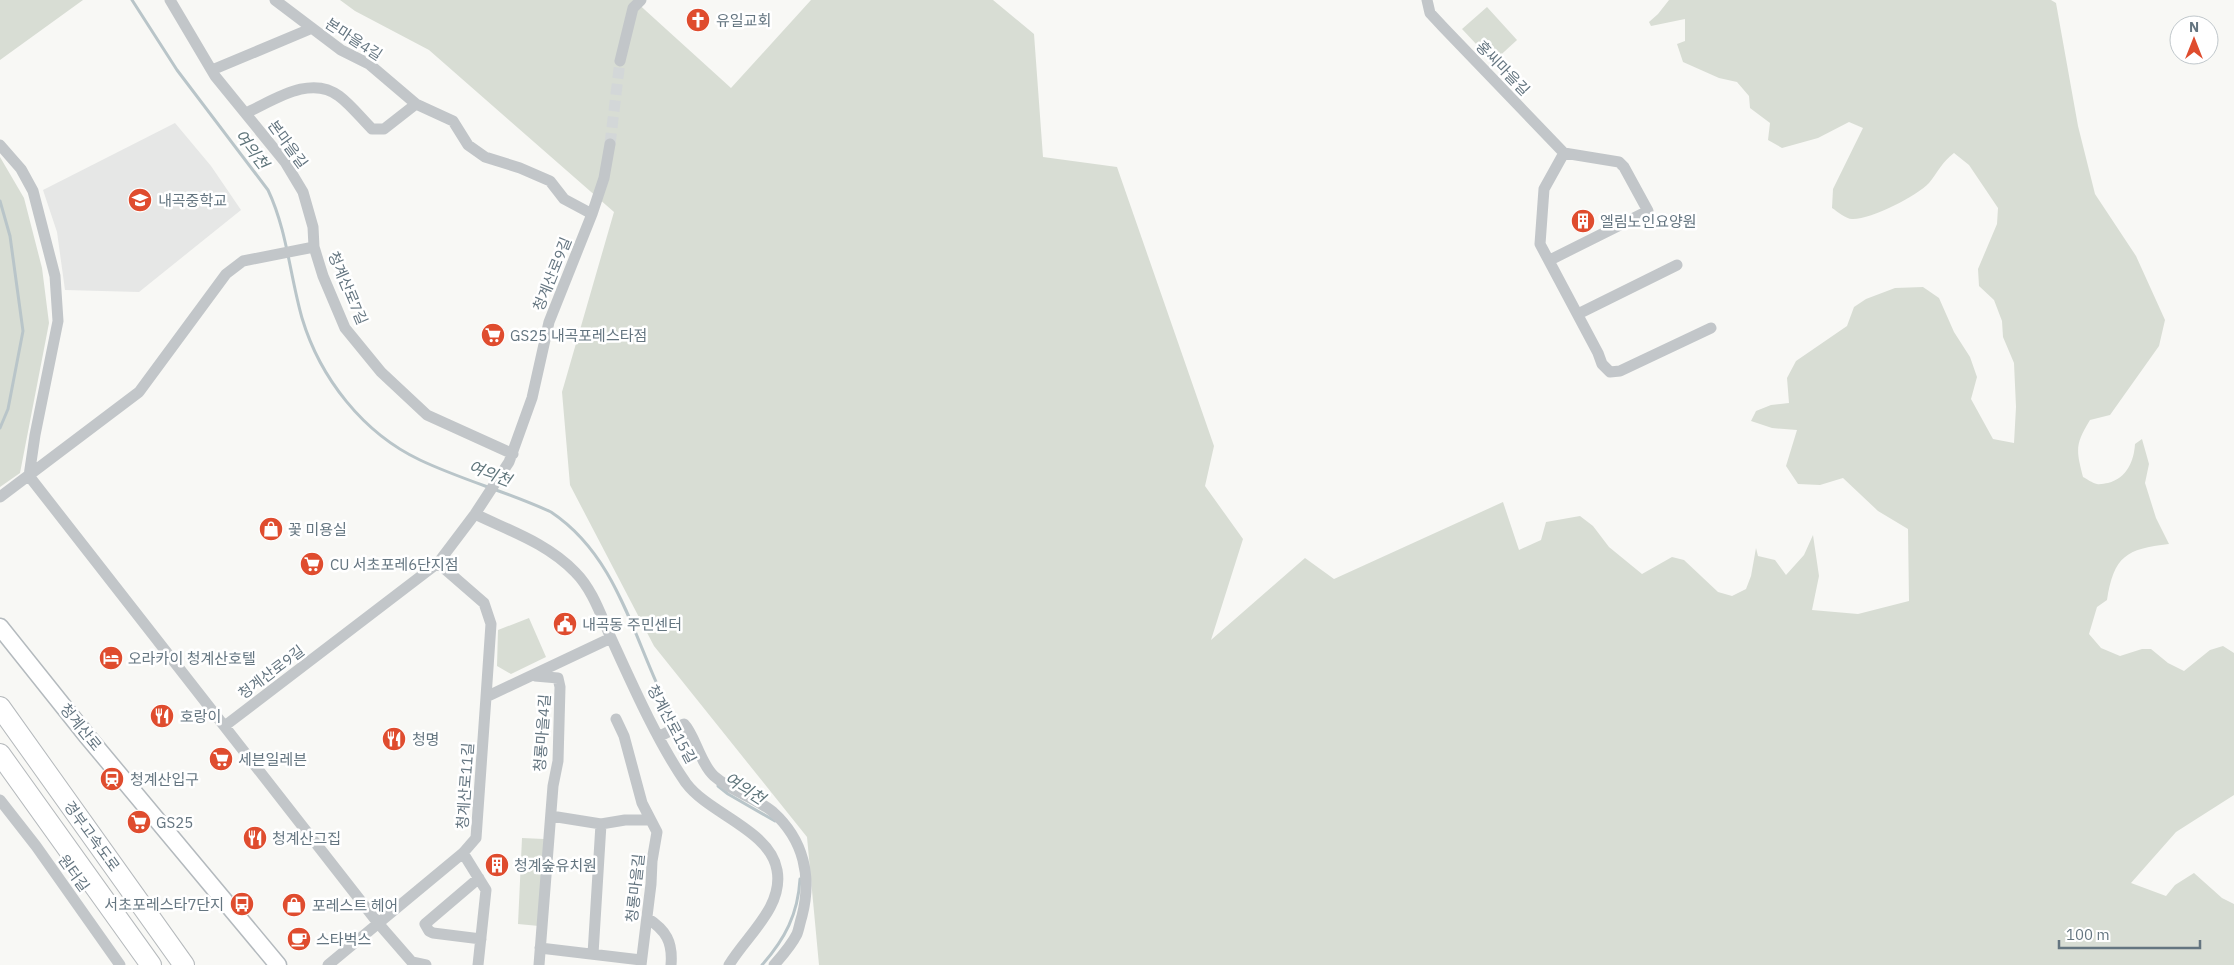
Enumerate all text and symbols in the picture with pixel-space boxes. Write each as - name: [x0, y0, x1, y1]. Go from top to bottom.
- church icon: 유일교회: [685, 7, 711, 33]
- place label: 유일교회: [716, 11, 771, 30]
- street label: 본마을4길: [322, 14, 386, 64]
- north arrow: [2169, 15, 2219, 65]
- text: N: [2189, 18, 2199, 36]
- street label: 홍씨마을길: [1472, 37, 1534, 99]
- street label: 본마을길: [264, 116, 312, 172]
- water label: 여의천: [231, 125, 275, 174]
- school or university icon: 내곡중학교: [127, 187, 153, 213]
- place label: 내곡중학교: [158, 191, 227, 210]
- building icon: 엘림노인요양원: [1570, 208, 1596, 234]
- place label: 엘림노인요양원: [1600, 212, 1697, 231]
- street label: 청계산로9길: [529, 234, 575, 314]
- street label: 청계산로7길: [324, 248, 372, 328]
- supermarket icon: GS25 내곡포레스타점: [480, 322, 506, 348]
- place label: GS25 내곡포레스타점: [510, 326, 647, 345]
- water label: 여의천: [466, 456, 516, 491]
- shop icon: 꽃 미용실: [258, 516, 284, 542]
- place label: 꽃 미용실: [288, 520, 347, 539]
- supermarket icon: CU 서초포레6단지점: [299, 551, 325, 577]
- place label: CU 서초포레6단지점: [330, 555, 459, 574]
- public building icon: 내곡동 주민센터: [552, 611, 578, 637]
- place label: 내곡동 주민센터: [582, 615, 682, 634]
- street label: 청계산로9길: [234, 641, 308, 703]
- hotel icon: 오라카이 청계산호텔: [98, 645, 124, 671]
- place label: 오라카이 청계산호텔: [128, 649, 256, 668]
- street label: 청계산로15길: [643, 681, 701, 767]
- street label: 청룡마을4길: [530, 693, 554, 773]
- street label: 청계산로: [56, 700, 106, 754]
- restaurant icon: 호랑이: [149, 703, 175, 729]
- place label: 호랑이: [180, 707, 221, 726]
- restaurant icon: 청명: [381, 726, 407, 752]
- place label: 청명: [412, 730, 440, 749]
- street label: 청계산로11길: [452, 742, 478, 830]
- supermarket icon: 세븐일레븐: [208, 746, 234, 772]
- place label: 세븐일레븐: [238, 750, 307, 769]
- station icon: 청계산입구: [99, 766, 125, 792]
- water label: 여의천: [721, 768, 771, 810]
- place label: 청계산입구: [130, 770, 199, 789]
- street label: 경부고속도로: [60, 797, 124, 875]
- supermarket icon: GS25: [126, 809, 152, 835]
- place label: GS25: [156, 813, 193, 832]
- restaurant icon: 청계산그집: [242, 825, 268, 851]
- place label: 청계산그집: [272, 829, 341, 848]
- street label: 원터길: [54, 851, 94, 895]
- building icon: 청계숲유치원: [484, 852, 510, 878]
- street label: 청룡마을길: [622, 853, 648, 923]
- place label: 청계숲유치원: [514, 856, 597, 875]
- bus stop icon: 서초포레스타7단지: [229, 891, 255, 917]
- shop icon: 포레스트 헤어: [281, 892, 307, 918]
- place label: 서초포레스타7단지: [105, 895, 224, 914]
- place label: 포레스트 헤어: [312, 896, 398, 915]
- scale bar: [2059, 918, 2200, 950]
- text: 100 m: [2066, 925, 2110, 944]
- cafe icon: 스타벅스: [286, 926, 312, 952]
- place label: 스타벅스: [316, 930, 371, 949]

